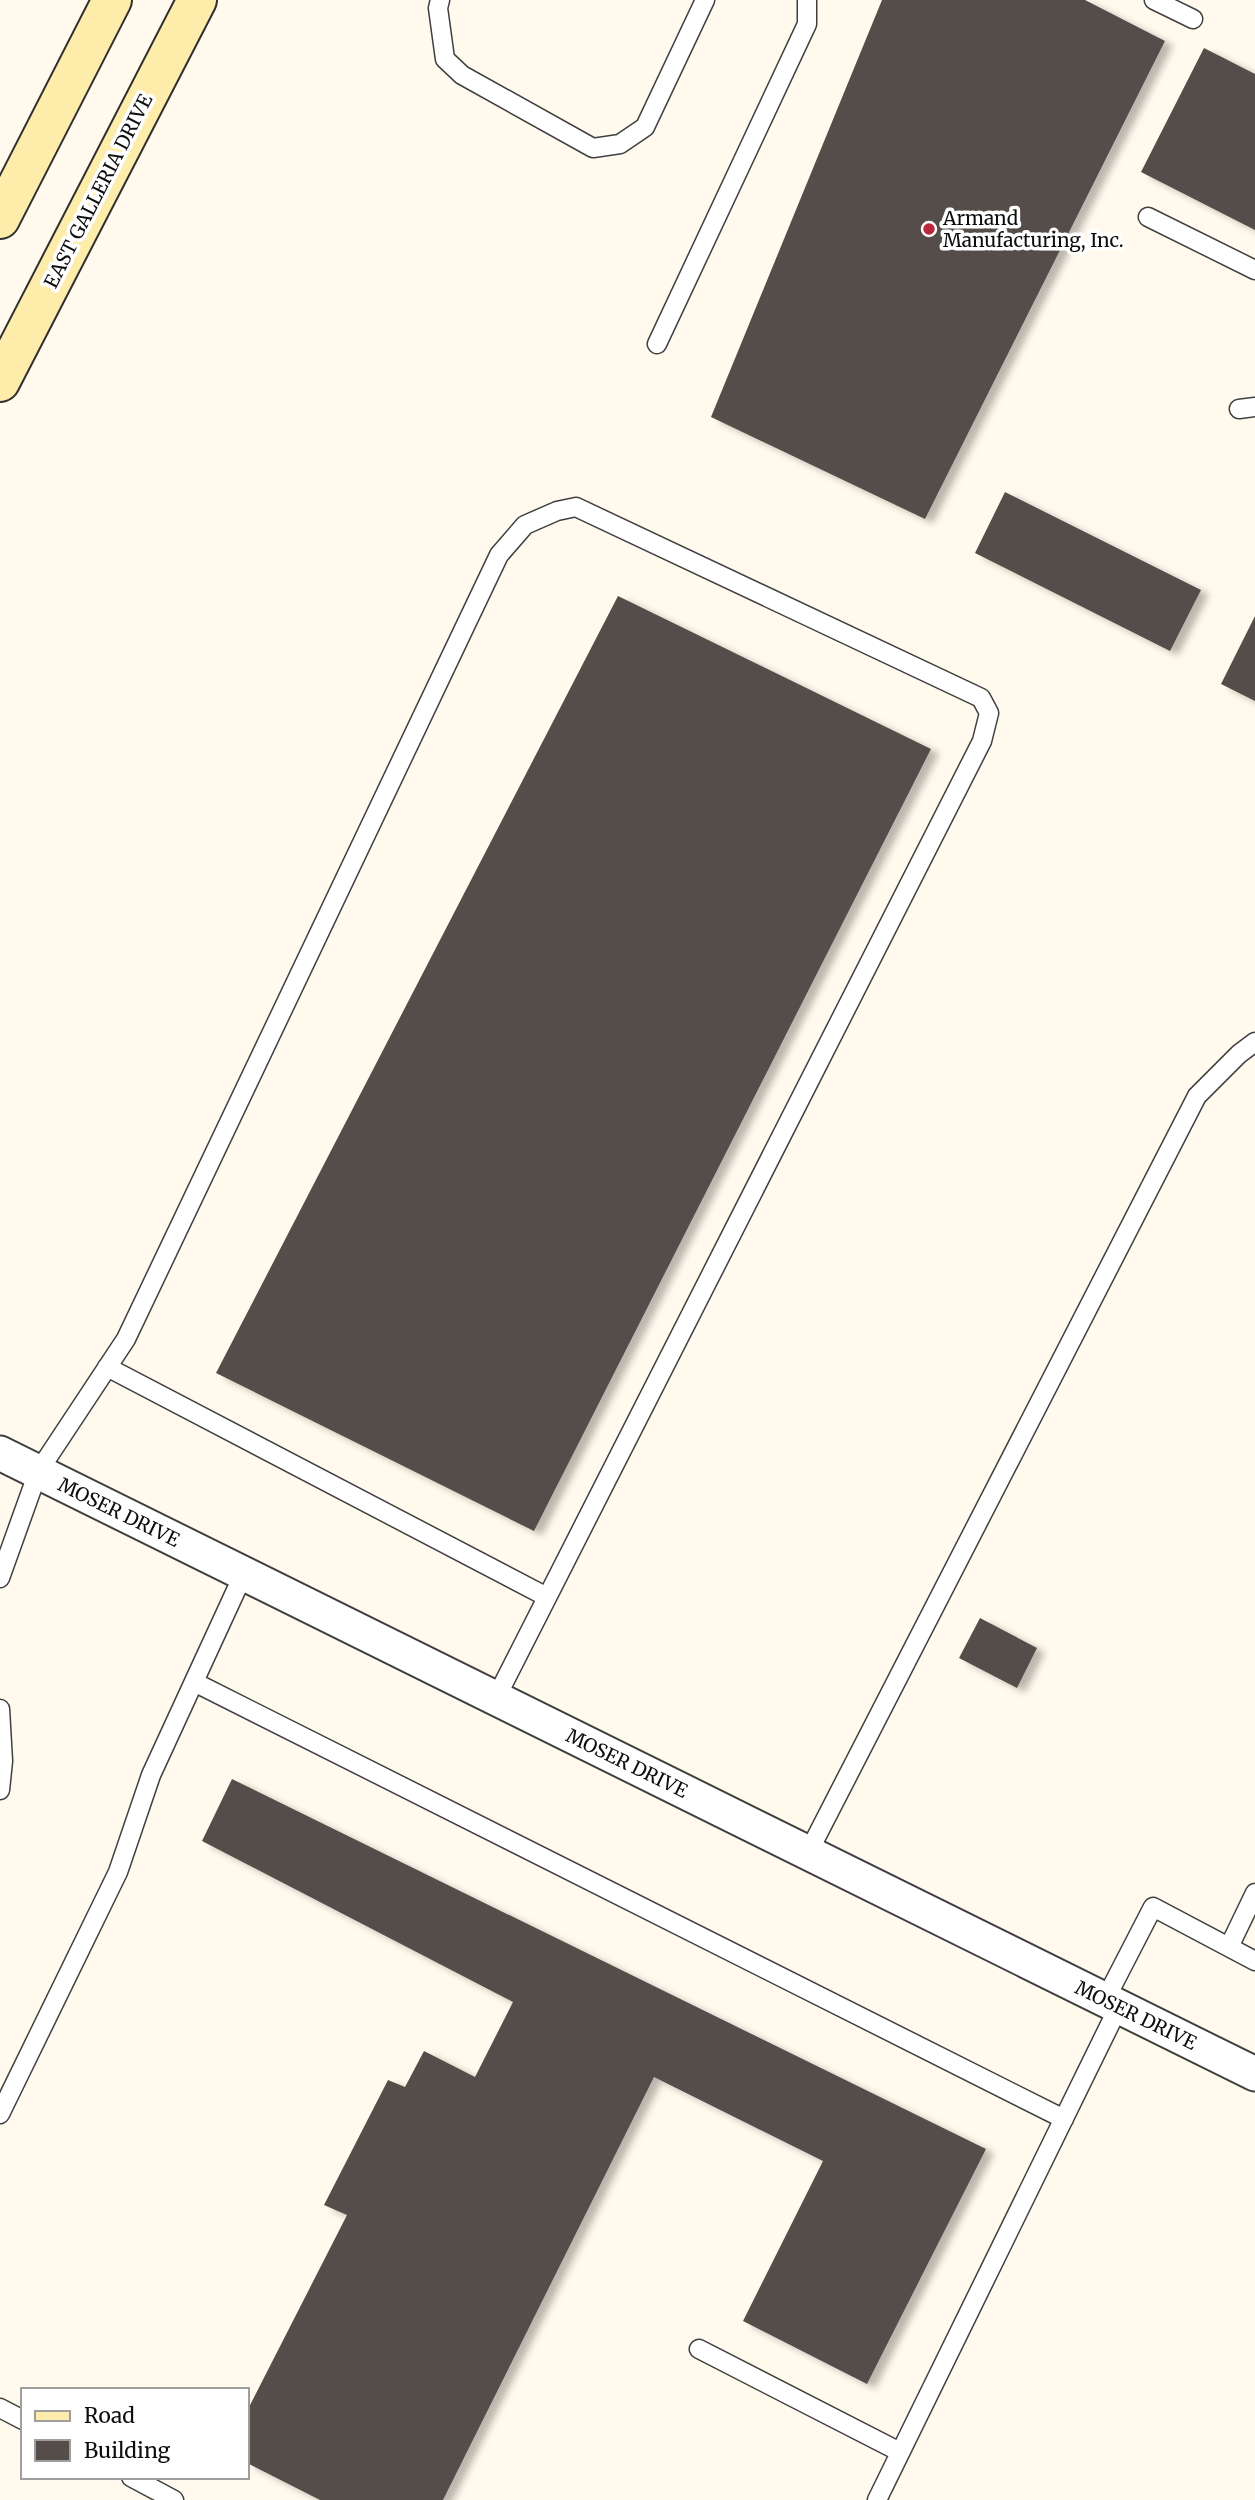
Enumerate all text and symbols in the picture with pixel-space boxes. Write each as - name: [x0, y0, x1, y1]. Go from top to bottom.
- street label: EAST GALLERIA DRIVE: [39, 90, 157, 292]
- place label: Armand Manufacturing, Inc.: [942, 206, 1124, 252]
- marker: Armand Manufacturing, Inc.: [921, 221, 937, 237]
- street label: MOSER DRIVE: [54, 1472, 184, 1552]
- street label: MOSER DRIVE: [562, 1723, 692, 1803]
- street label: MOSER DRIVE: [1071, 1975, 1201, 2055]
- legend: [21, 2388, 248, 2479]
- text: Road: [84, 2402, 135, 2429]
- text: Building: [84, 2437, 171, 2464]

